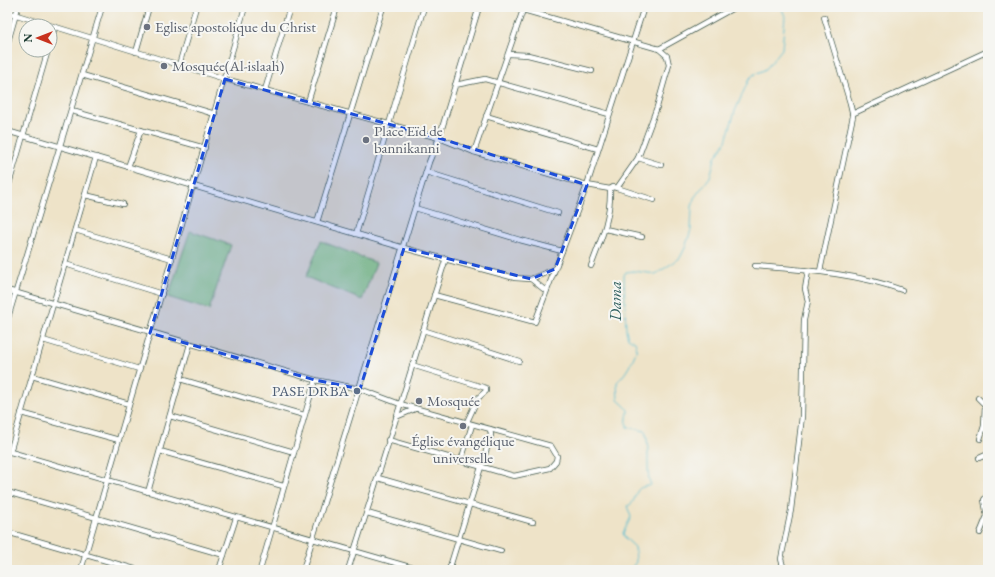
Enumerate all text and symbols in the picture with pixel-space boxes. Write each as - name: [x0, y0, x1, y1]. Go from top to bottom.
- place label: Eglise apostolique du Christ: [155, 17, 316, 36]
- north arrow: [18, 18, 58, 58]
- marker: Eglise apostolique du Christ: [142, 22, 152, 32]
- text: N: [21, 33, 35, 42]
- place label: Mosquée(Al-islaah): [172, 56, 284, 75]
- marker: Mosquée(Al-islaah): [159, 61, 169, 71]
- place label: Place Eïd de bannikanni: [374, 121, 443, 157]
- marker: Place Eïd de bannikanni: [361, 135, 371, 145]
- water label: Dama: [605, 281, 626, 322]
- place label: PASE DRBA: [272, 381, 350, 400]
- marker: PASE DRBA: [352, 386, 362, 396]
- place label: Mosquée: [427, 391, 480, 410]
- marker: Mosquée: [414, 396, 424, 406]
- marker: Église évangélique universelle: [458, 421, 468, 431]
- place label: Église évangélique universelle: [411, 431, 515, 467]

